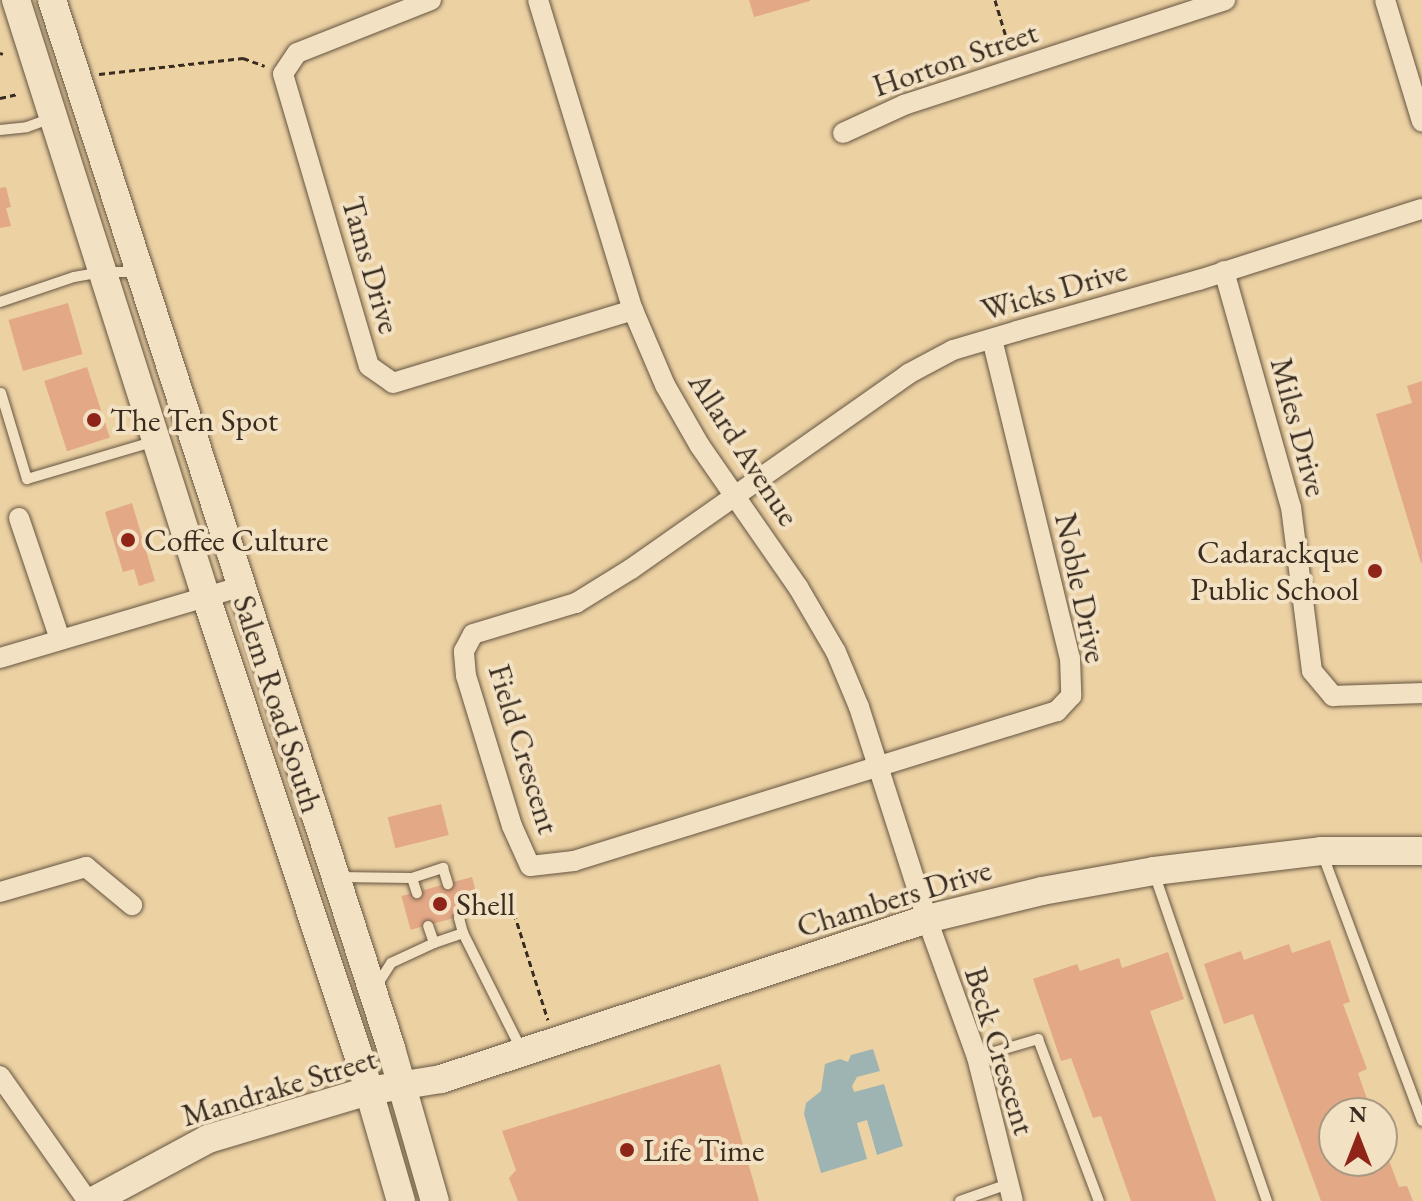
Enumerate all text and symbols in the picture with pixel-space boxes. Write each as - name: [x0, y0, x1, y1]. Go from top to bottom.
- street label: Horton Street: [867, 13, 1043, 105]
- street label: Tams Drive: [333, 192, 409, 338]
- street label: Wicks Drive: [977, 251, 1131, 329]
- street label: Miles Drive: [1262, 353, 1336, 501]
- street label: Allard Avenue: [680, 365, 808, 533]
- place label: The Ten Spot: [110, 401, 278, 439]
- marker: The Ten Spot: [85, 411, 103, 429]
- street label: Noble Drive: [1046, 510, 1116, 666]
- place label: Coffee Culture: [144, 521, 329, 559]
- marker: Coffee Culture: [119, 531, 137, 549]
- place label: Cadarackque Public School: [1190, 534, 1359, 609]
- marker: Cadarackque Public School: [1366, 562, 1384, 580]
- street label: Salem Road South: [225, 590, 331, 818]
- street label: Field Crescent: [480, 660, 568, 838]
- street label: Chambers Drive: [792, 850, 996, 946]
- place label: Shell: [456, 885, 515, 923]
- marker: Shell: [431, 895, 449, 913]
- street label: Beck Crescent: [956, 962, 1044, 1140]
- street label: Mandrake Street: [177, 1039, 381, 1135]
- north arrow: [1318, 1097, 1398, 1177]
- text: N: [1349, 1100, 1367, 1129]
- place label: Life Time: [643, 1131, 764, 1169]
- marker: Life Time: [618, 1141, 636, 1159]

